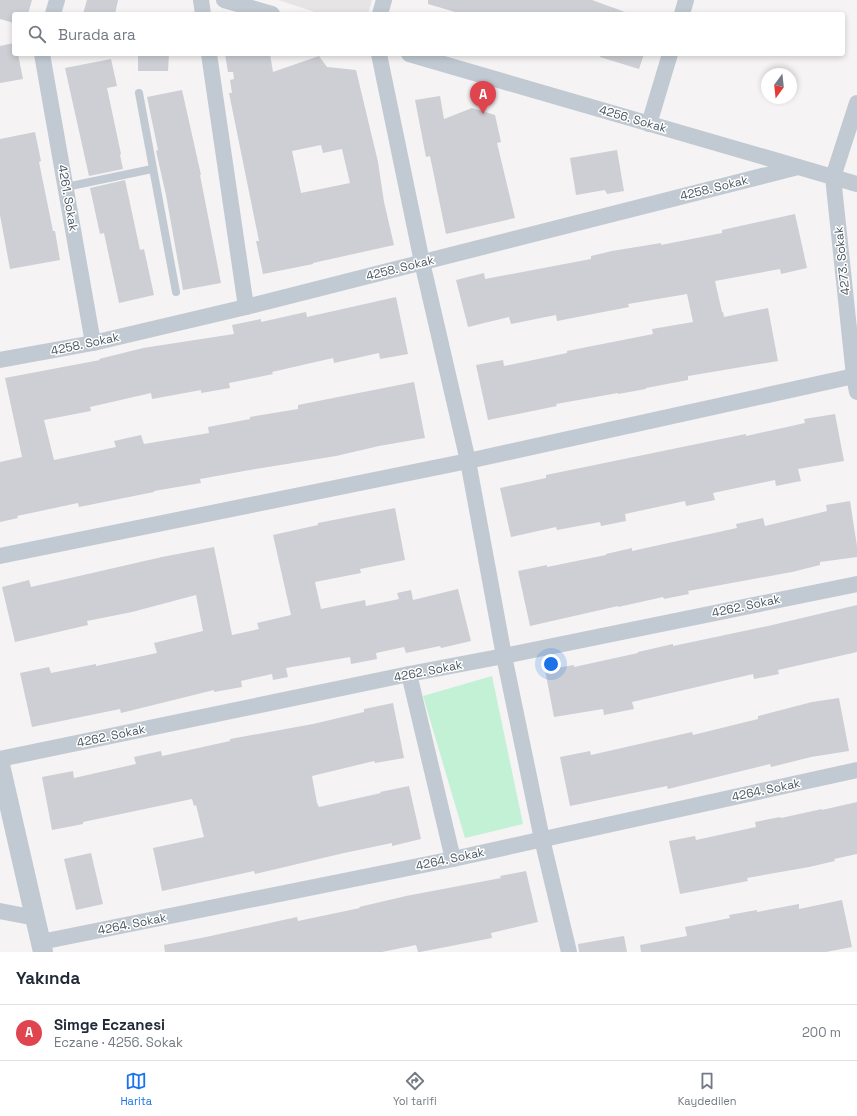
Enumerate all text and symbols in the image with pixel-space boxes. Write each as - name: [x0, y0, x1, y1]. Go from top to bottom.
- search box: [12, 12, 845, 56]
- icon: search: [26, 23, 48, 45]
- text: Burada ara: [58, 25, 136, 44]
- north arrow: [761, 68, 797, 104]
- pin: A: [470, 81, 496, 114]
- street label: 4256. Sokak: [597, 102, 669, 136]
- street label: 4261. Sokak: [54, 163, 82, 233]
- street label: 4258. Sokak: [678, 172, 750, 204]
- street label: 4273. Sokak: [830, 225, 854, 296]
- street label: 4258. Sokak: [364, 252, 436, 284]
- street label: 4258. Sokak: [49, 329, 121, 359]
- street label: 4262. Sokak: [710, 591, 782, 621]
- your location: [541, 654, 561, 674]
- street label: 4262. Sokak: [392, 656, 464, 685]
- street label: 4262. Sokak: [75, 721, 147, 751]
- street label: 4264. Sokak: [730, 775, 802, 805]
- street label: 4264. Sokak: [414, 844, 486, 874]
- street label: 4264. Sokak: [96, 909, 168, 939]
- text: Yakında: [16, 967, 80, 989]
- text: Simge Eczanesi: [54, 1015, 165, 1034]
- text: A: [25, 1024, 33, 1041]
- text: 200 m: [802, 1024, 841, 1041]
- text: Eczane · 4256. Sokak: [54, 1034, 183, 1051]
- tab: Harita: [120, 1070, 152, 1108]
- tab: Yol tarifi: [393, 1070, 437, 1108]
- tab: Kaydedilen: [678, 1070, 737, 1108]

